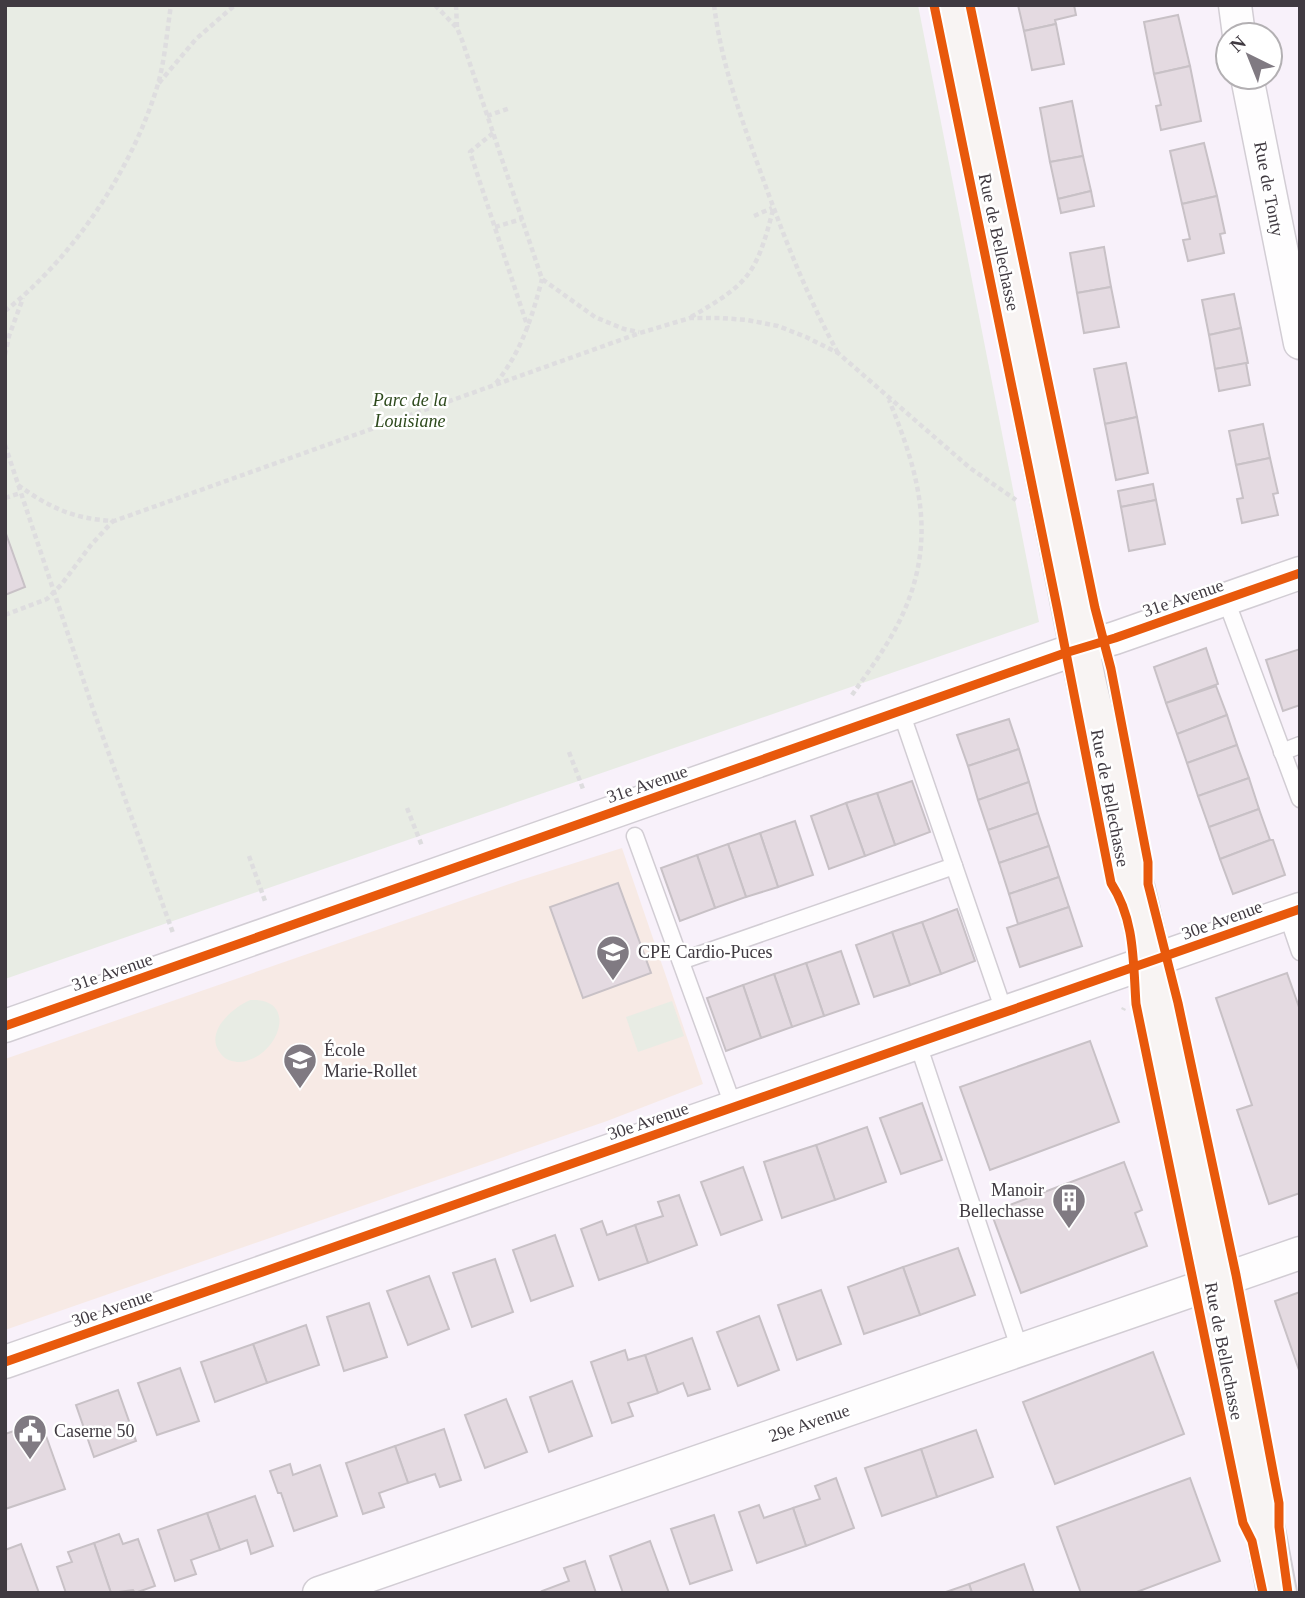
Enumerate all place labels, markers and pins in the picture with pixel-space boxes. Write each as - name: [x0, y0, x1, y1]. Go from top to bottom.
- school or university icon: CPE Cardio-Puces: [594, 933, 632, 982]
- place label: CPE Cardio-Puces: [638, 942, 773, 962]
- place label: École Marie-Rollet: [324, 1039, 417, 1081]
- school or university icon: École Marie-Rollet: [281, 1041, 319, 1090]
- place label: Manoir Bellechasse: [959, 1180, 1044, 1221]
- building icon: Manoir Bellechasse: [1050, 1181, 1088, 1230]
- public building icon: Caserne 50: [11, 1412, 49, 1461]
- place label: Caserne 50: [54, 1421, 134, 1441]

